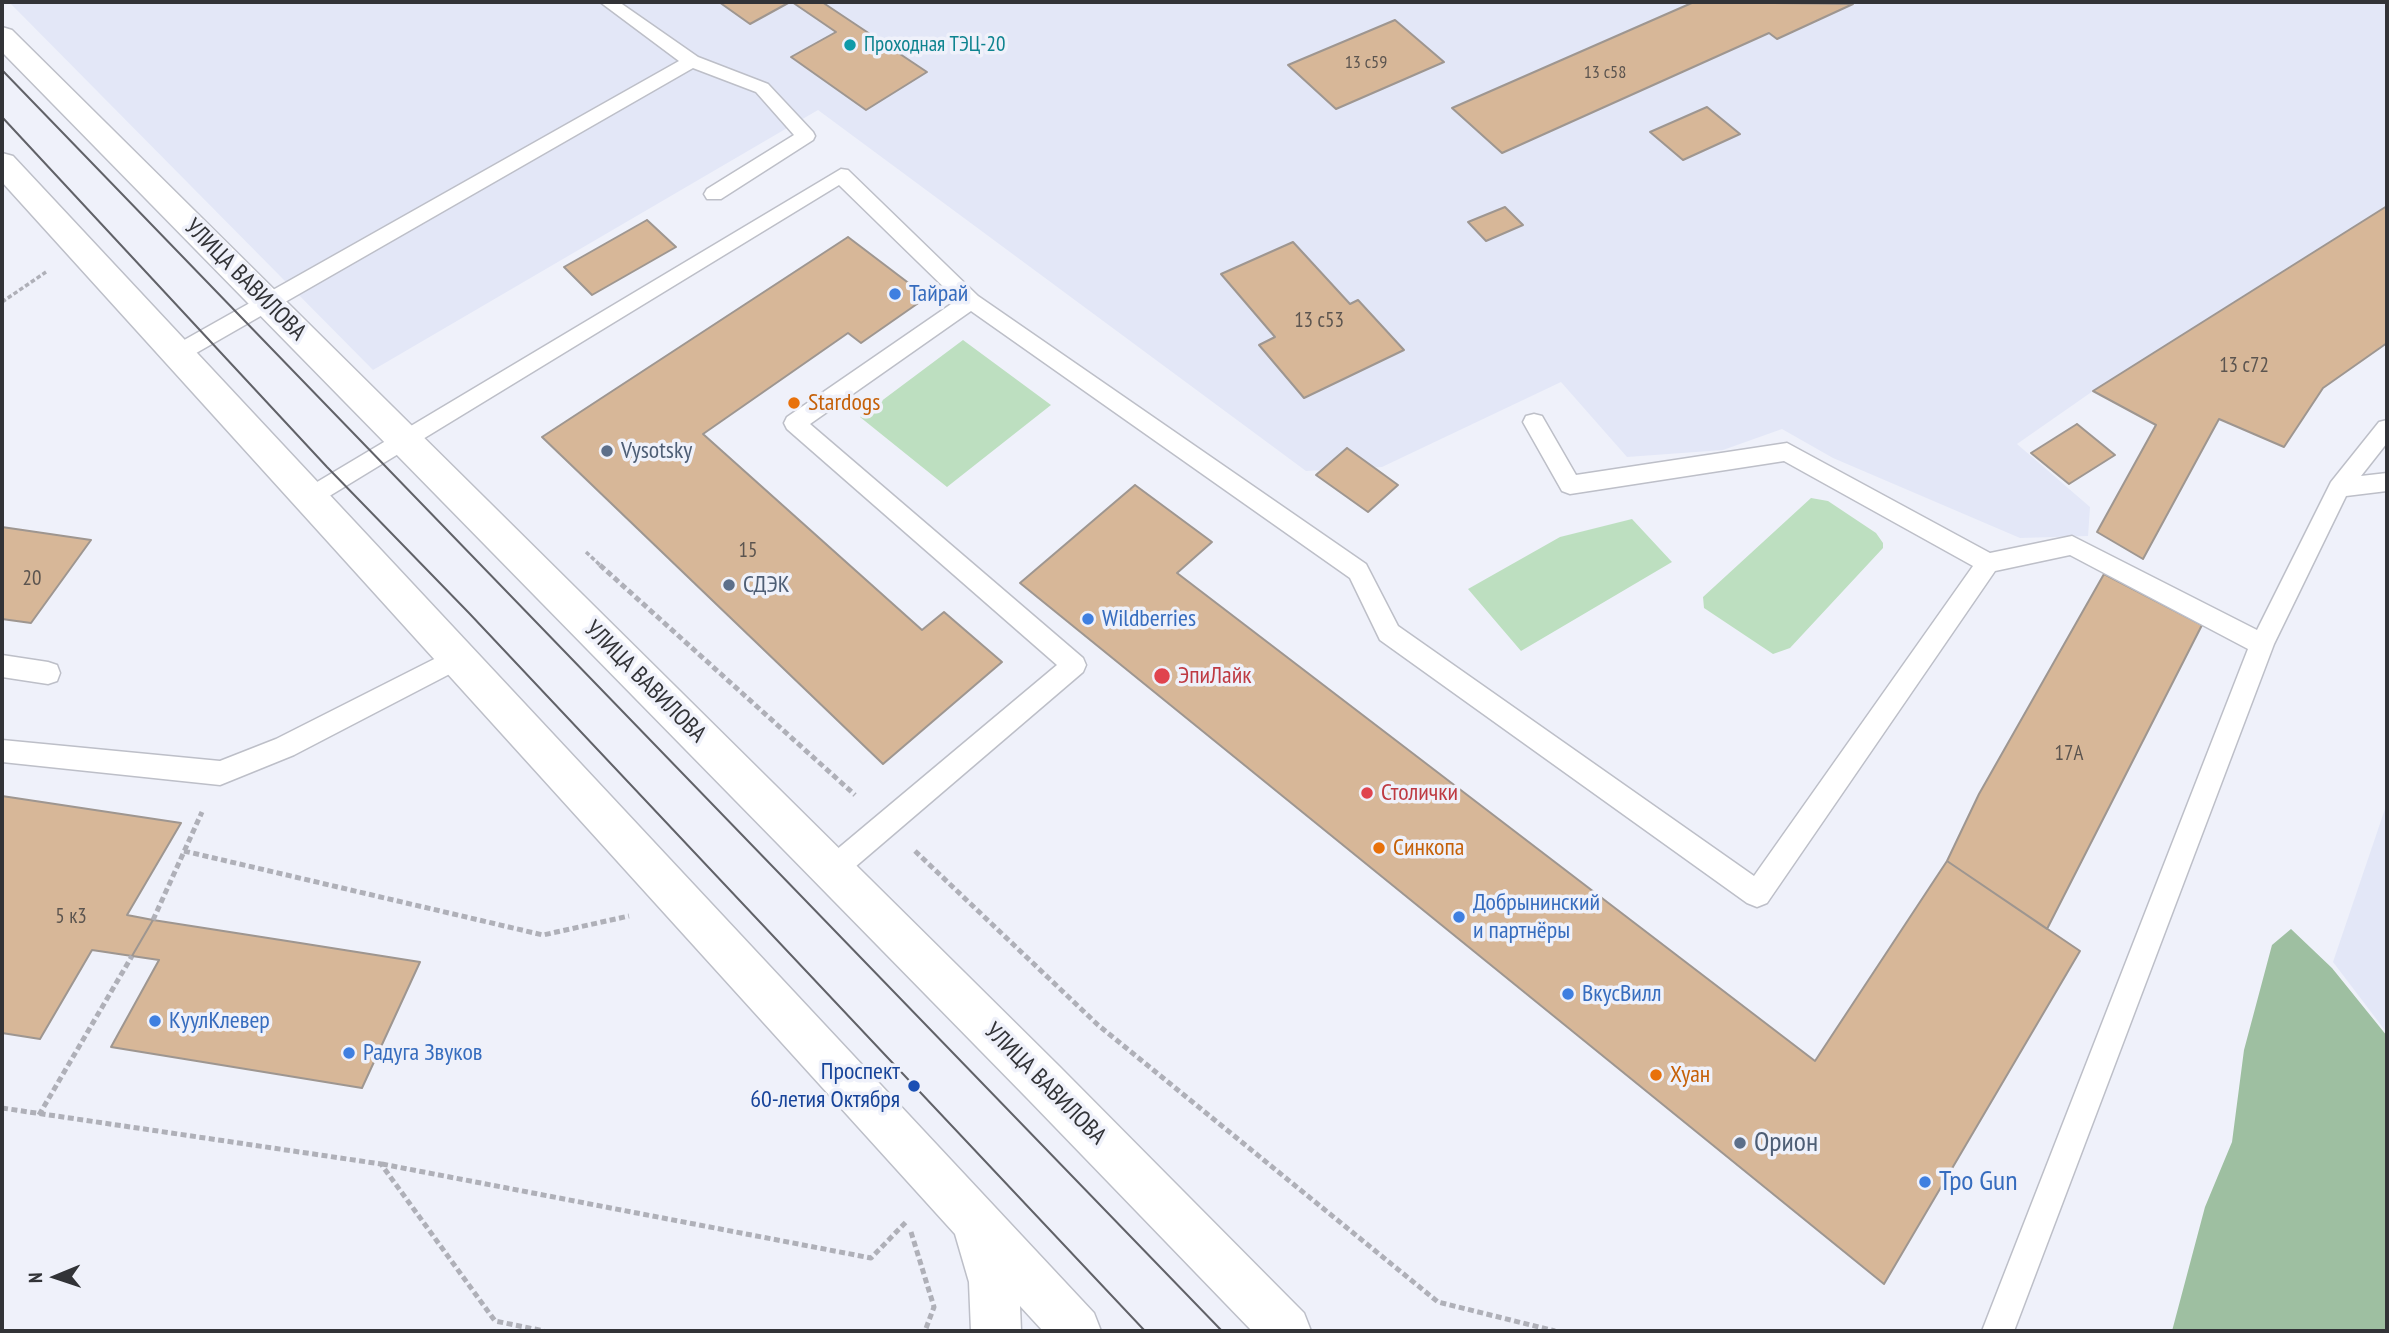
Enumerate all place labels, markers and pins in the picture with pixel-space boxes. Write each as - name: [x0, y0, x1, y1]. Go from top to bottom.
- place label: Проходная ТЭЦ-20: [864, 32, 1005, 58]
- marker: Проходная ТЭЦ-20: [842, 37, 858, 53]
- place label: Тайрай: [909, 280, 968, 308]
- marker: Тайрай: [887, 286, 903, 302]
- place label: Stardogs: [808, 389, 880, 417]
- marker: Stardogs: [786, 395, 802, 411]
- place label: Vysotsky: [621, 437, 692, 465]
- marker: Vysotsky: [599, 443, 615, 459]
- place label: СДЭК: [743, 571, 790, 599]
- marker: СДЭК: [721, 577, 737, 593]
- place label: Wildberries: [1102, 605, 1196, 633]
- marker: Wildberries: [1080, 611, 1096, 627]
- place label: ЭпиЛайк: [1178, 662, 1251, 690]
- marker: ЭпиЛайк: [1152, 666, 1172, 686]
- place label: Столички: [1381, 779, 1458, 807]
- marker: Столички: [1359, 785, 1375, 801]
- place label: Синкопа: [1393, 834, 1464, 862]
- marker: Синкопа: [1371, 840, 1387, 856]
- place label: Добрынинский и партнёры: [1473, 889, 1600, 945]
- marker: Добрынинский и партнёры: [1451, 909, 1467, 925]
- place label: ВкусВилл: [1582, 980, 1661, 1008]
- marker: ВкусВилл: [1560, 986, 1576, 1002]
- place label: КуулКлевер: [169, 1007, 270, 1035]
- marker: КуулКлевер: [147, 1013, 163, 1029]
- place label: Радуга Звуков: [363, 1039, 482, 1067]
- marker: Радуга Звуков: [341, 1045, 357, 1061]
- place label: Проспект 60-летия Октября: [750, 1058, 900, 1114]
- place label: Хуан: [1670, 1061, 1710, 1089]
- marker: Хуан: [1648, 1067, 1664, 1083]
- marker: Проспект 60-летия Октября: [906, 1078, 922, 1094]
- place label: Орион: [1754, 1126, 1818, 1160]
- marker: Орион: [1732, 1135, 1748, 1151]
- place label: Tpo Gun: [1939, 1165, 2018, 1199]
- marker: Tpo Gun: [1917, 1174, 1933, 1190]

